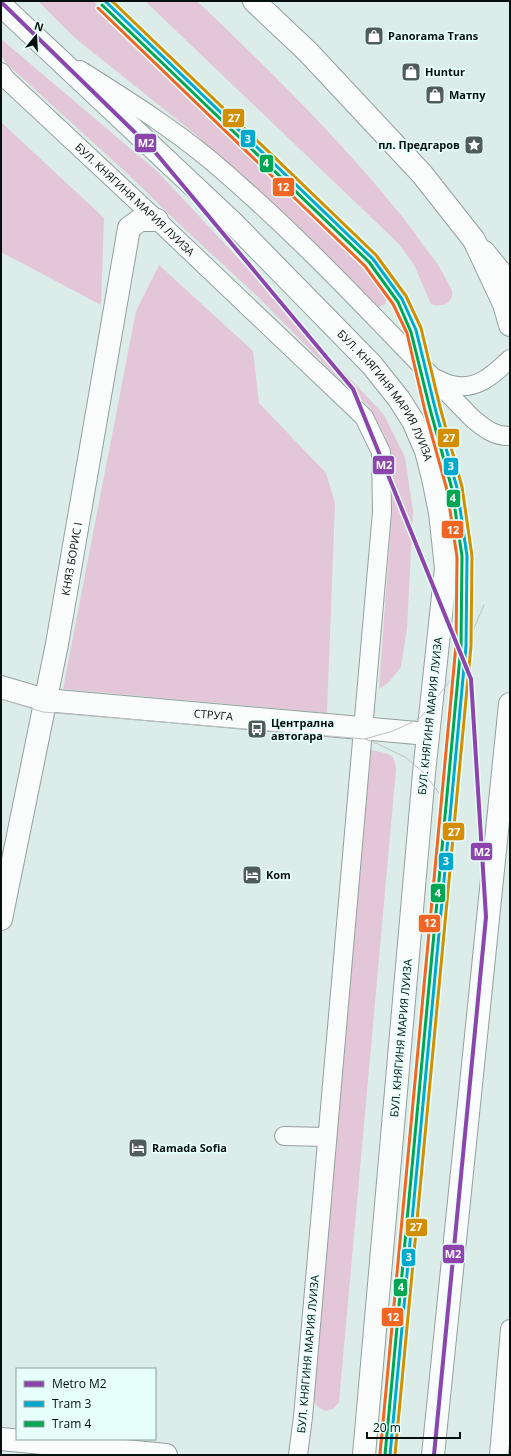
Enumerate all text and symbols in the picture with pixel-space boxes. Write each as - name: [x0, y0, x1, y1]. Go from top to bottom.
- north arrow: [16, 16, 56, 56]
- text: N: [33, 17, 46, 35]
- shop icon: Panorama Trans: [363, 25, 385, 47]
- place label: Panorama Trans: [388, 28, 479, 43]
- shop icon: Huntur: [400, 61, 422, 83]
- place label: Huntur: [425, 64, 465, 79]
- shop icon: Матпу: [424, 84, 446, 106]
- place label: Матпу: [449, 87, 486, 102]
- line badge: 27: [222, 108, 245, 128]
- text: 27: [228, 110, 240, 125]
- line badge: 3: [240, 129, 256, 148]
- text: 3: [245, 131, 251, 146]
- line badge: M2: [134, 133, 157, 153]
- place icon: пл. Предгаров: [463, 134, 485, 156]
- text: M2: [138, 135, 154, 150]
- place label: пл. Предгаров: [378, 137, 460, 152]
- street label: БУЛ. КНЯГИНЯ МАРИЯ ЛУИЗА: [72, 139, 198, 259]
- line badge: 4: [259, 154, 274, 173]
- text: 4: [263, 155, 270, 170]
- line badge: 12: [272, 177, 295, 197]
- text: 12: [277, 179, 289, 194]
- street label: БУЛ. КНЯГИНЯ МАРИЯ ЛУИЗА: [334, 326, 436, 463]
- line badge: 27: [437, 428, 460, 448]
- text: 27: [443, 430, 455, 445]
- line badge: M2: [372, 455, 395, 475]
- text: M2: [376, 457, 392, 472]
- line badge: 3: [443, 457, 459, 476]
- text: 3: [448, 458, 454, 473]
- line badge: 4: [446, 489, 461, 508]
- text: 4: [450, 490, 457, 505]
- line badge: 12: [441, 520, 464, 539]
- street label: КНЯЗ БОРИС I: [58, 521, 85, 597]
- text: 12: [447, 522, 459, 537]
- street label: БУЛ. КНЯГИНЯ МАРИЯ ЛУИЗА: [414, 636, 445, 796]
- street label: СТРУГА: [193, 705, 234, 724]
- place label: Централна автогара: [271, 715, 334, 743]
- bus stop icon: Централна автогара: [246, 718, 268, 740]
- line badge: 27: [442, 822, 465, 841]
- text: 27: [448, 824, 460, 839]
- line badge: M2: [470, 842, 493, 861]
- text: M2: [474, 844, 490, 859]
- line badge: 3: [438, 852, 454, 871]
- text: 3: [443, 853, 449, 868]
- hotel icon: Kom: [241, 864, 263, 886]
- place label: Kom: [266, 867, 291, 882]
- line badge: 4: [430, 883, 446, 903]
- text: 4: [435, 885, 442, 900]
- line badge: 12: [418, 914, 441, 933]
- text: 12: [424, 915, 436, 930]
- street label: БУЛ. КНЯГИНЯ МАРИЯ ЛУИЗА: [386, 958, 415, 1118]
- hotel icon: Ramada Sofia: [127, 1137, 149, 1159]
- place label: Ramada Sofia: [152, 1140, 227, 1155]
- line badge: 27: [405, 1218, 428, 1237]
- text: 27: [410, 1219, 422, 1234]
- line badge: M2: [442, 1244, 465, 1264]
- text: M2: [445, 1246, 461, 1261]
- line badge: 3: [401, 1248, 416, 1267]
- text: 3: [406, 1249, 412, 1264]
- street label: БУЛ. КНЯГИНЯ МАРИЯ ЛУИЗА: [293, 1274, 322, 1434]
- line badge: 4: [393, 1278, 408, 1297]
- text: 4: [398, 1279, 405, 1294]
- line badge: 12: [381, 1307, 404, 1327]
- text: 12: [387, 1309, 399, 1324]
- legend: [16, 1368, 156, 1440]
- text: Metro M2: [52, 1375, 107, 1392]
- text: Tram 3: [52, 1395, 91, 1412]
- scale bar: [367, 1414, 460, 1440]
- text: Tram 4: [52, 1415, 91, 1432]
- text: 20 m: [373, 1419, 401, 1436]

